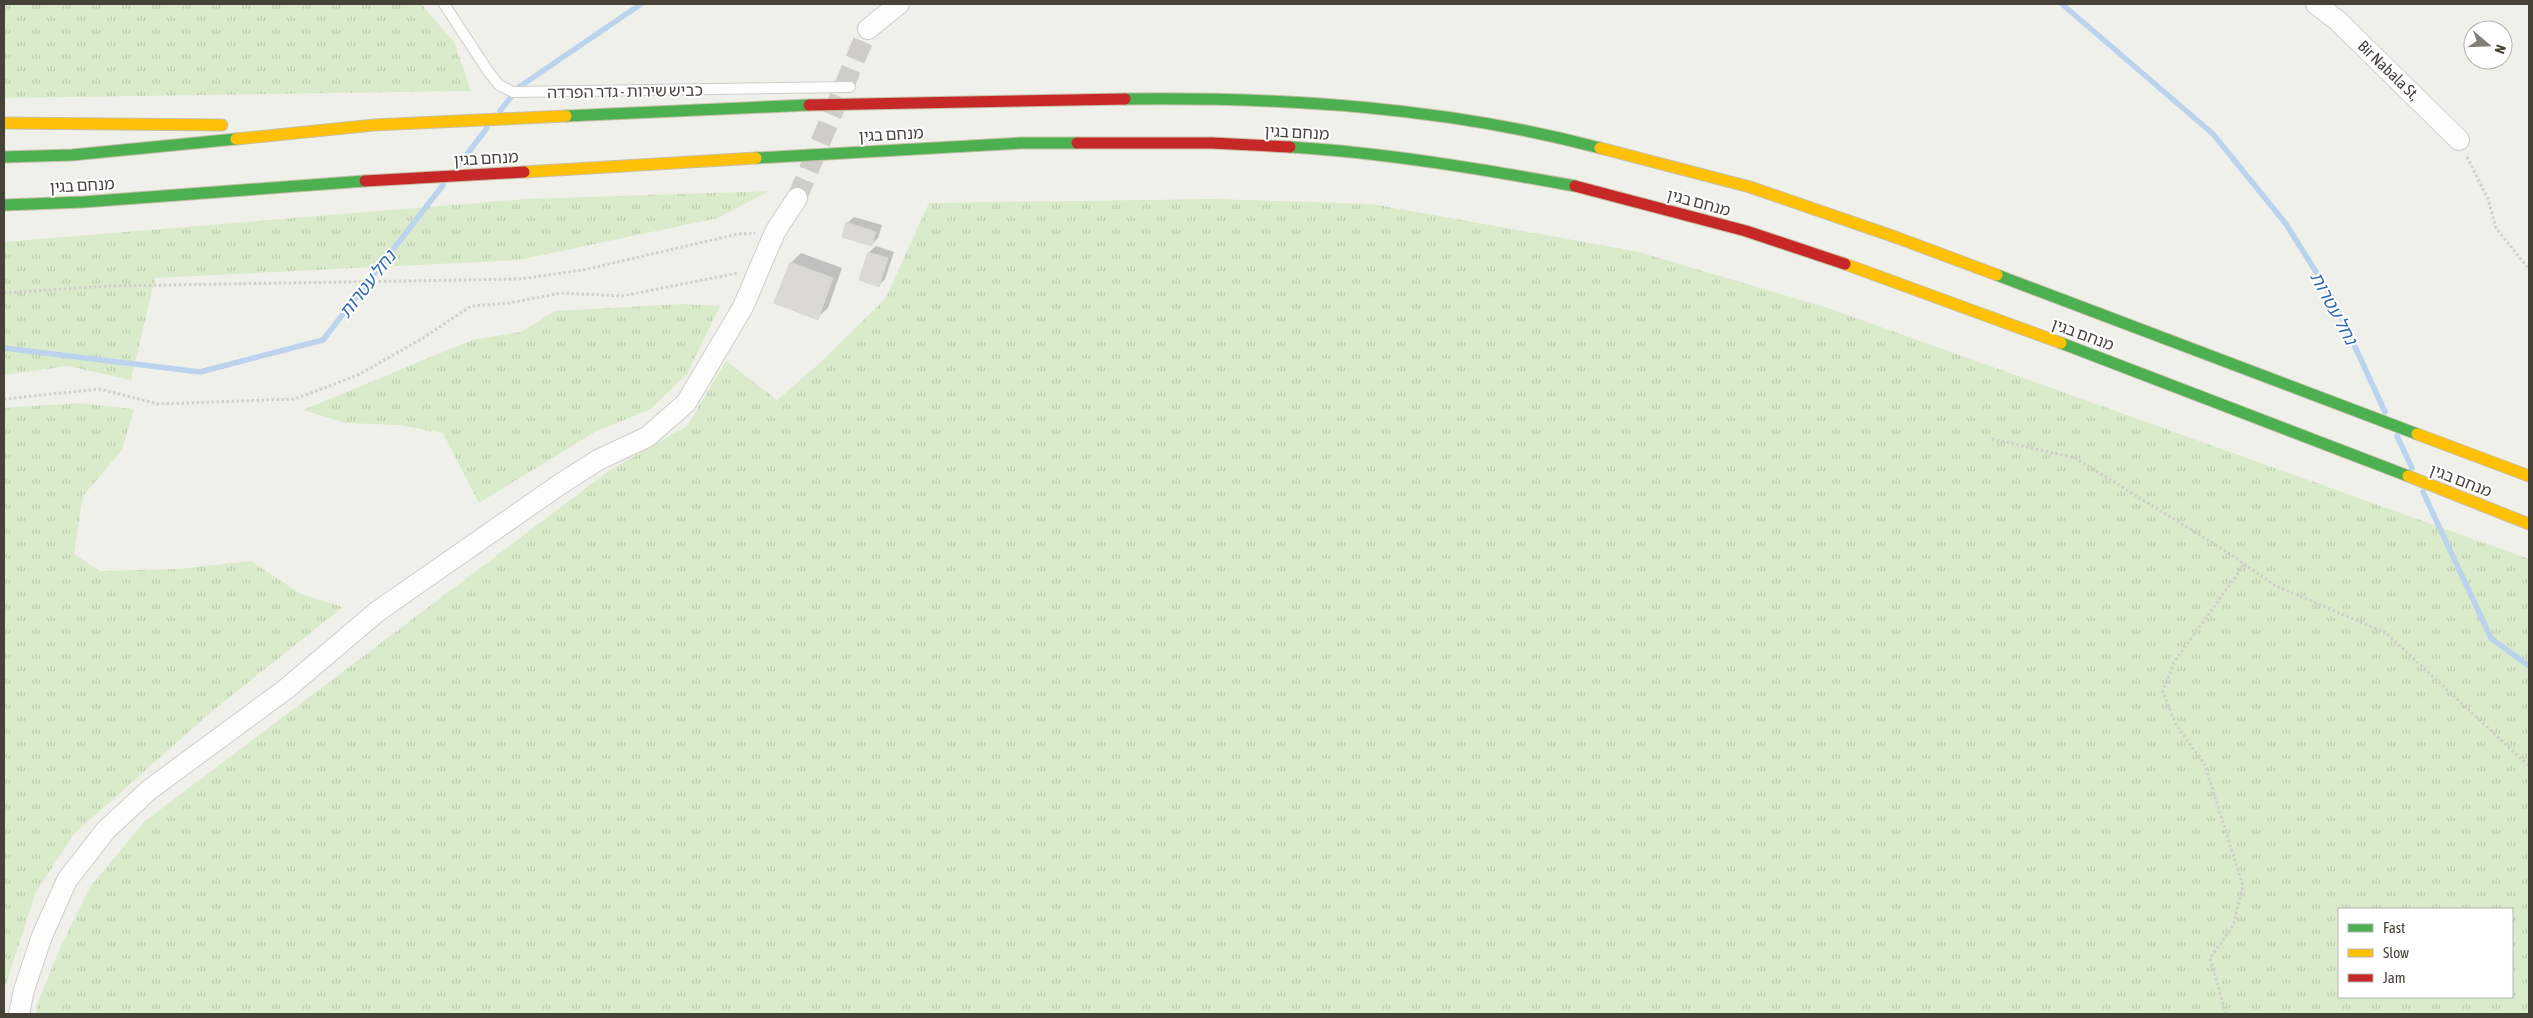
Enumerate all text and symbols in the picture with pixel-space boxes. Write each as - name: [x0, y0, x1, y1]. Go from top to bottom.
- north arrow: [2463, 20, 2513, 70]
- street label: Bir Nabala St,: [2355, 36, 2423, 104]
- text: N: [2491, 43, 2509, 56]
- street label: כביש שירות - גדר הפרדה: [547, 81, 703, 101]
- street label: מנחם בגין: [1264, 121, 1330, 143]
- street label: מנחם בגין: [858, 123, 924, 145]
- street label: מנחם בגין: [453, 147, 519, 169]
- street label: מנחם בגין: [49, 174, 115, 196]
- street label: מנחם בגין: [1665, 185, 1733, 219]
- water label: נחל עטרות: [334, 245, 400, 322]
- water label: נחל עטרות: [2306, 268, 2362, 349]
- street label: מנחם בגין: [2049, 314, 2117, 354]
- street label: מנחם בגין: [2427, 460, 2495, 500]
- legend: [2338, 908, 2513, 998]
- text: Fast: [2383, 919, 2405, 936]
- text: Slow: [2383, 944, 2409, 961]
- text: Jam: [2383, 969, 2406, 986]

